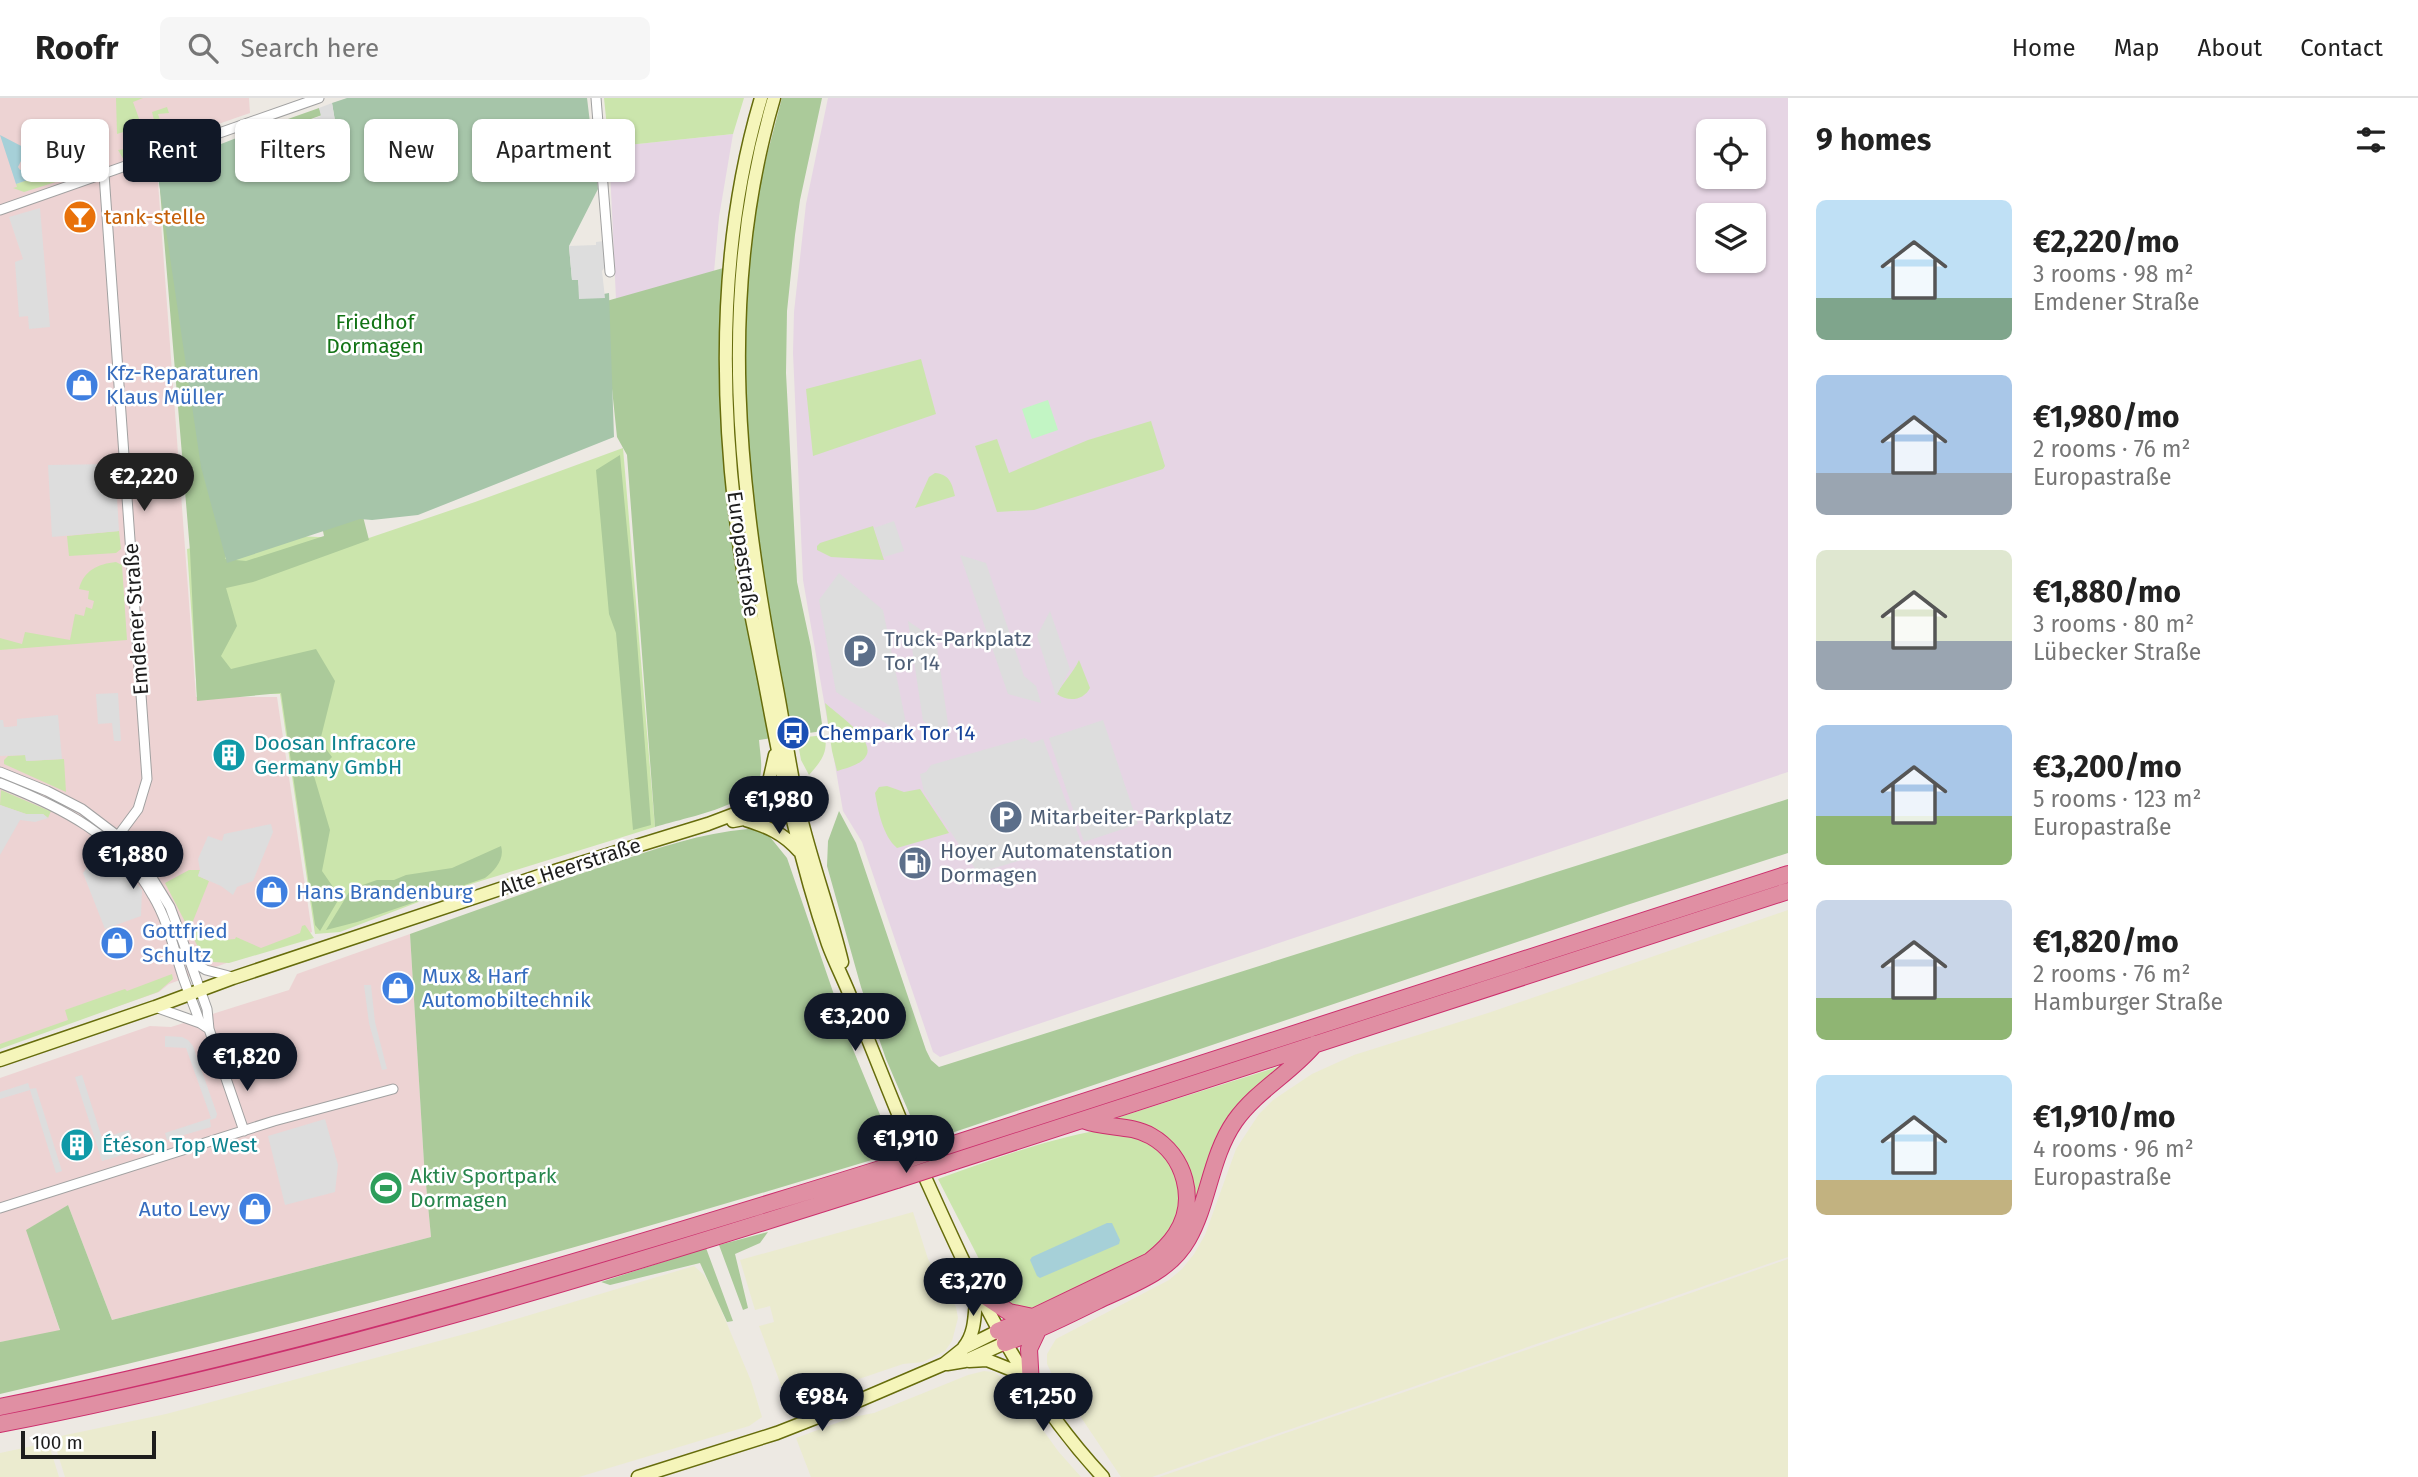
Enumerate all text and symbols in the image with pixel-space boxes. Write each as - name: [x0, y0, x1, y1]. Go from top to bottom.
- search box: [160, 17, 650, 80]
- text: Roofr: [35, 28, 118, 68]
- icon: search: [184, 29, 222, 67]
- text: Search here: [240, 33, 379, 64]
- text: Home: [2012, 34, 2076, 62]
- text: Map: [2114, 34, 2160, 62]
- text: About: [2198, 34, 2262, 62]
- text: Contact: [2300, 34, 2383, 62]
- chip: Buy: [21, 119, 109, 182]
- chip: Rent: [123, 119, 221, 182]
- chip: Filters: [235, 119, 350, 182]
- chip: New: [364, 119, 458, 182]
- chip: Apartment: [472, 119, 635, 182]
- map controls: [1696, 119, 1766, 273]
- button: locate: [1696, 119, 1766, 189]
- icon: filters: [2352, 121, 2390, 159]
- text: 9 homes: [1816, 122, 1931, 158]
- bar icon: tank-stelle: [61, 198, 99, 236]
- button: layers: [1696, 203, 1766, 273]
- place label: tank-stelle: [104, 204, 206, 230]
- text: €2,220/mo: [2033, 224, 2179, 260]
- icon: home: [1872, 228, 1956, 312]
- text: 3 rooms · 98 m²: [2033, 260, 2193, 288]
- text: Emdener Straße: [2033, 288, 2200, 316]
- park label: Friedhof Dormagen: [326, 309, 424, 359]
- place label: Kfz-Reparaturen Klaus Müller: [106, 360, 259, 410]
- shop icon: Kfz-Reparaturen Klaus Müller: [63, 366, 101, 404]
- text: €1,980/mo: [2033, 399, 2180, 435]
- icon: home: [1872, 403, 1956, 487]
- text: 2 rooms · 76 m²: [2033, 435, 2191, 463]
- pin: €2,220: [87, 454, 201, 513]
- text: €2,220: [110, 462, 178, 490]
- text: Europastraße: [2033, 463, 2171, 491]
- street label: Europastraße: [721, 490, 765, 618]
- street label: Emdener Straße: [118, 542, 154, 696]
- text: €1,880/mo: [2033, 574, 2181, 610]
- icon: home: [1872, 578, 1956, 662]
- text: 3 rooms · 80 m²: [2033, 610, 2194, 638]
- place label: Truck-Parkplatz Tor 14: [884, 626, 1031, 676]
- parking icon: Truck-Parkplatz Tor 14: [841, 632, 879, 670]
- text: Lübecker Straße: [2033, 638, 2201, 666]
- bus stop icon: Chempark Tor 14: [774, 714, 812, 752]
- place label: Chempark Tor 14: [818, 720, 975, 746]
- place label: Doosan Infracore Germany GmbH: [254, 730, 416, 780]
- building icon: Doosan Infracore Germany GmbH: [210, 736, 248, 774]
- text: €3,200/mo: [2033, 749, 2182, 785]
- icon: home: [1872, 753, 1956, 837]
- pin: €1,980: [722, 776, 836, 836]
- text: €1,980: [745, 785, 813, 813]
- text: 5 rooms · 123 m²: [2033, 785, 2201, 813]
- parking icon: Mitarbeiter-Parkplatz: [987, 798, 1025, 836]
- place label: Mitarbeiter-Parkplatz: [1030, 804, 1232, 830]
- text: Europastraße: [2033, 813, 2171, 841]
- pin: €1,880: [76, 832, 190, 891]
- street label: Alte Heerstraße: [496, 832, 644, 902]
- place label: Hoyer Automatenstation Dormagen: [940, 838, 1173, 888]
- text: €1,880: [98, 840, 168, 868]
- fuel station icon: Hoyer Automatenstation Dormagen: [896, 844, 934, 882]
- shop icon: Hans Brandenburg: [253, 873, 291, 911]
- place label: Hans Brandenburg: [296, 879, 473, 905]
- place label: Gottfried Schultz: [142, 918, 228, 968]
- shop icon: Gottfried Schultz: [98, 924, 136, 962]
- text: €1,820/mo: [2033, 924, 2179, 960]
- icon: home: [1872, 928, 1956, 1012]
- text: 2 rooms · 76 m²: [2033, 960, 2191, 988]
- place label: Mux & Harf Automobiltechnik: [422, 963, 591, 1013]
- shop icon: Mux & Harf Automobiltechnik: [379, 969, 417, 1007]
- text: Hamburger Straße: [2033, 988, 2223, 1016]
- pin: €3,200: [798, 993, 912, 1053]
- text: €3,200: [820, 1002, 890, 1030]
- pin: €1,820: [190, 1034, 304, 1093]
- text: €1,820: [213, 1042, 281, 1070]
- text: €1,910/mo: [2033, 1099, 2176, 1135]
- icon: home: [1872, 1103, 1956, 1187]
- pin: €1,910: [849, 1116, 963, 1175]
- text: €1,910: [873, 1124, 939, 1152]
- building icon: Étéson Top West: [58, 1126, 96, 1164]
- place label: Étéson Top West: [102, 1132, 258, 1158]
- text: 4 rooms · 96 m²: [2033, 1135, 2194, 1163]
- place label: Aktiv Sportpark Dormagen: [410, 1163, 557, 1213]
- text: Europastraße: [2033, 1163, 2171, 1191]
- sports icon: Aktiv Sportpark Dormagen: [367, 1169, 405, 1207]
- shop icon: Auto Levy: [236, 1190, 274, 1228]
- place label: Auto Levy: [139, 1196, 231, 1222]
- pin: €3,270: [916, 1258, 1030, 1318]
- text: €3,270: [940, 1267, 1006, 1295]
- pin: €984: [781, 1374, 863, 1433]
- pin: €1,250: [986, 1374, 1100, 1433]
- text: €984: [796, 1382, 848, 1410]
- text: €1,250: [1010, 1382, 1076, 1410]
- scale bar: [21, 1428, 156, 1460]
- text: 100 m: [32, 1431, 83, 1454]

